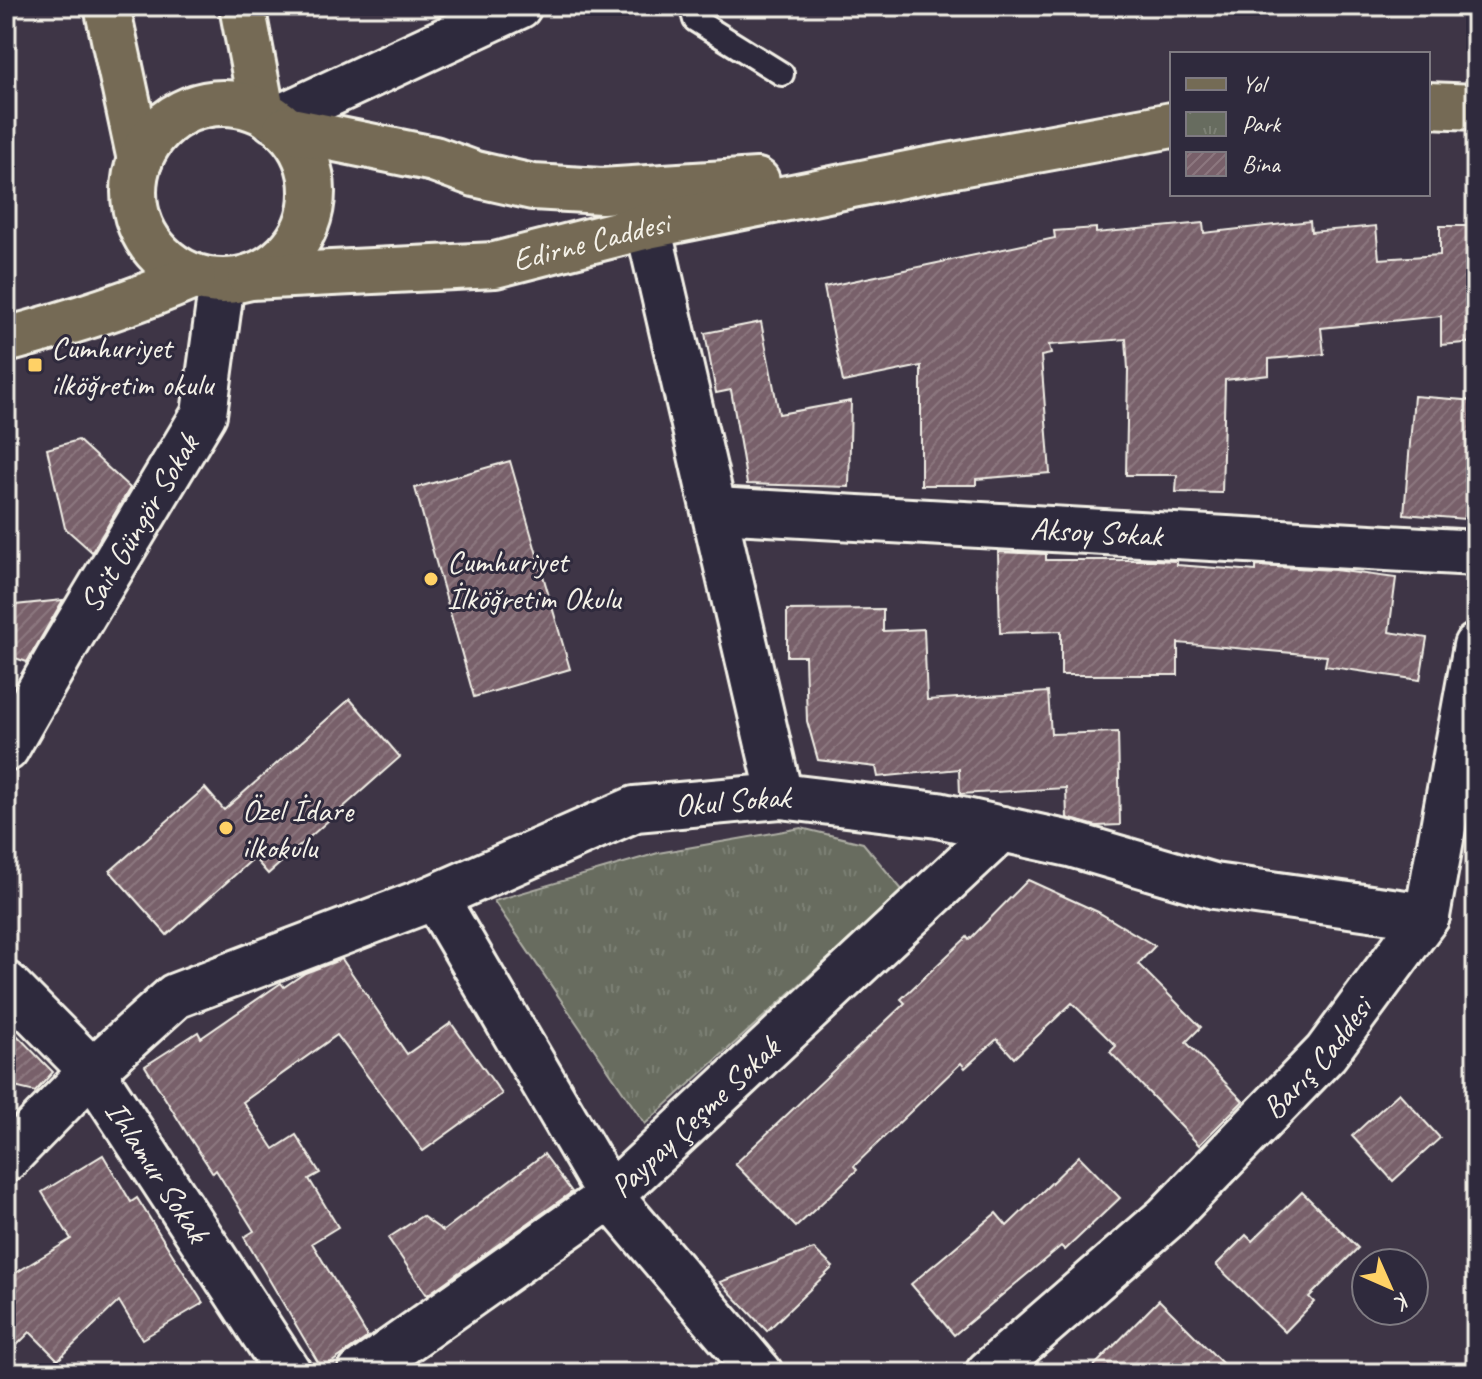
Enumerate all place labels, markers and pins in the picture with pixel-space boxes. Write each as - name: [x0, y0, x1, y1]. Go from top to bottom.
- place label: Cumhuriyet ilköğretim okulu: [51, 327, 215, 405]
- marker: Cumhuriyet ilköğretim okulu: [26, 356, 44, 374]
- place label: Cumhuriyet İlköğretim Okulu: [447, 541, 623, 619]
- marker: Cumhuriyet İlköğretim Okulu: [422, 570, 440, 588]
- place label: Özel İdare ilkokulu: [242, 790, 355, 868]
- marker: Özel İdare ilkokulu: [217, 819, 235, 837]

